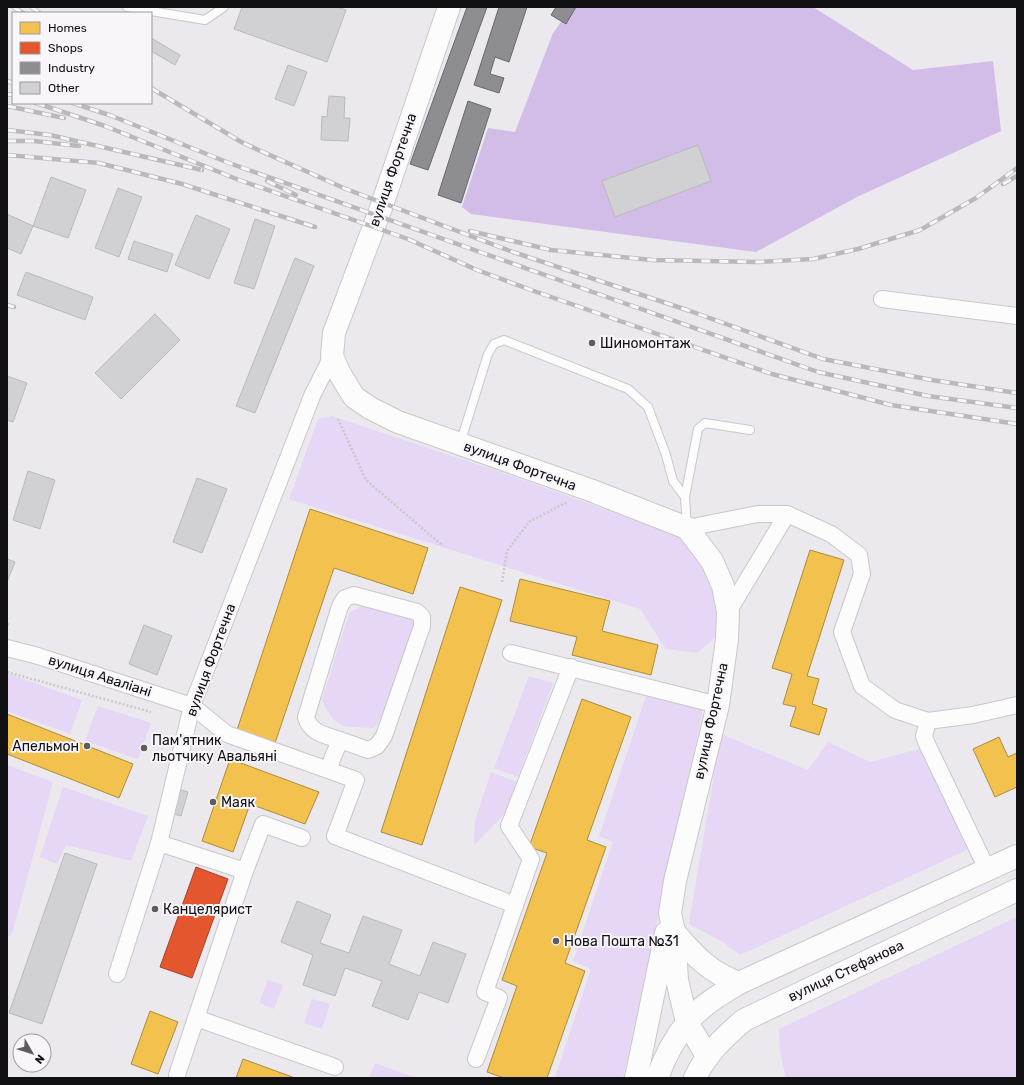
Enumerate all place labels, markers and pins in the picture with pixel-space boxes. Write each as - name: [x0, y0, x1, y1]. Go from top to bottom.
- place label: Шиномонтаж: [600, 335, 691, 352]
- marker: Шиномонтаж: [587, 338, 597, 348]
- place label: Пам'ятник льотчику Авальяні: [152, 732, 277, 765]
- place label: Апельмон: [12, 738, 79, 755]
- marker: Апельмон: [82, 741, 92, 751]
- marker: Пам'ятник льотчику Авальяні: [139, 743, 149, 753]
- place label: Маяк: [221, 794, 255, 811]
- marker: Маяк: [208, 797, 218, 807]
- place label: Канцелярист: [163, 901, 252, 918]
- marker: Канцелярист: [150, 904, 160, 914]
- place label: Нова Пошта №31: [564, 933, 679, 950]
- marker: Нова Пошта №31: [551, 936, 561, 946]

